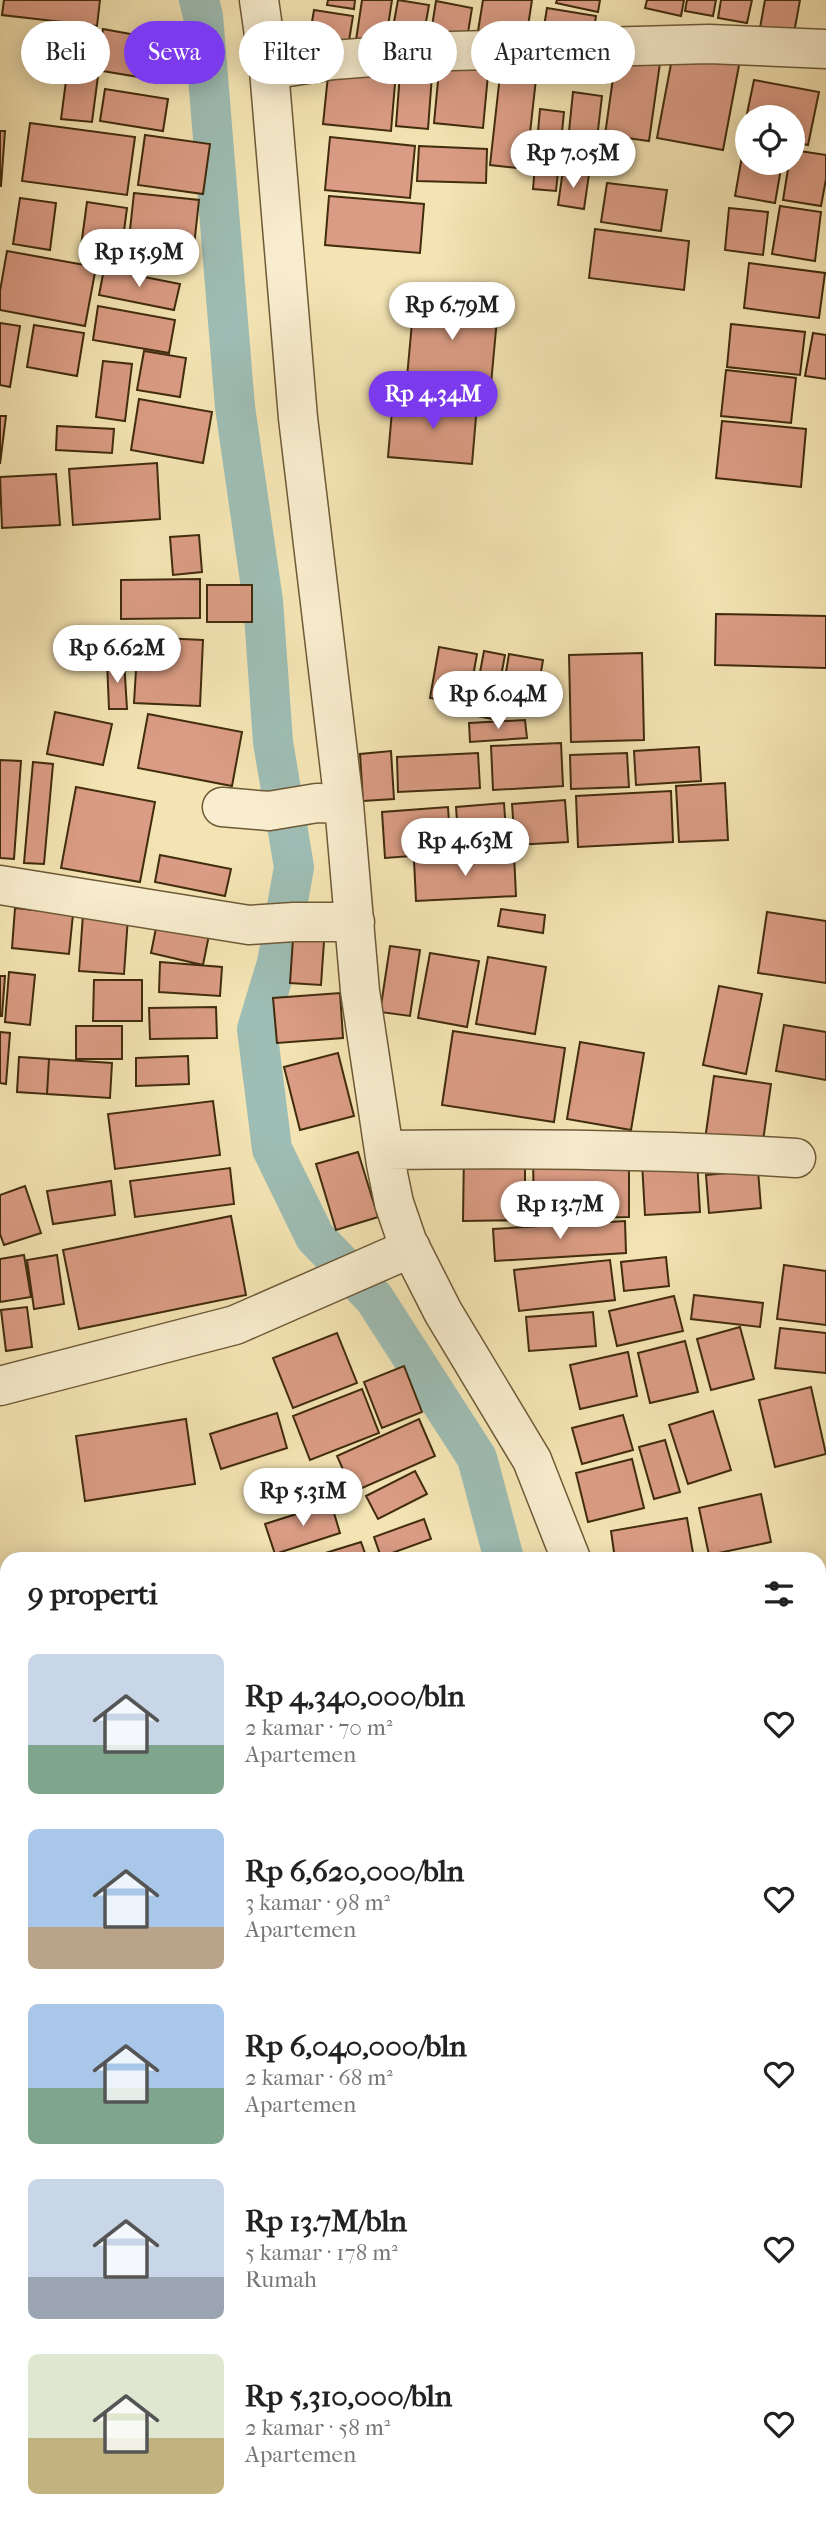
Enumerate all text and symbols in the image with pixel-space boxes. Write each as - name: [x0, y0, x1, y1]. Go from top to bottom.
- chip: Beli: [21, 21, 110, 84]
- chip: Sewa: [124, 21, 225, 84]
- chip: Filter: [239, 21, 344, 84]
- chip: Baru: [358, 21, 457, 84]
- chip: Apartemen: [471, 21, 635, 84]
- map controls: [735, 105, 805, 175]
- button: locate: [735, 105, 805, 175]
- pin: Rp 7.05M: [501, 130, 645, 190]
- text: Rp 7.05M: [527, 139, 619, 166]
- pin: Rp 15.9M: [67, 230, 211, 289]
- text: Rp 15.9M: [94, 238, 184, 265]
- pin: Rp 6.79M: [380, 282, 524, 342]
- text: Rp 6.79M: [405, 291, 499, 318]
- pin: Rp 4.34M: [361, 372, 505, 431]
- text: Rp 4.34M: [385, 380, 481, 407]
- pin: Rp 6.62M: [45, 626, 189, 685]
- text: Rp 6.62M: [69, 634, 165, 661]
- pin: Rp 6.04M: [426, 672, 570, 731]
- text: Rp 6.04M: [449, 680, 547, 707]
- pin: Rp 4.63M: [393, 818, 537, 878]
- text: Rp 4.63M: [417, 827, 513, 854]
- pin: Rp 13.7M: [488, 1182, 632, 1241]
- text: Rp 13.7M: [516, 1190, 604, 1217]
- pin: Rp 5.31M: [231, 1468, 375, 1528]
- text: Rp 5.31M: [259, 1477, 347, 1504]
- icon: filters: [760, 1575, 798, 1613]
- text: 9 properti: [28, 1577, 158, 1612]
- text: Rp 4,340,000/bln: [245, 1679, 465, 1714]
- icon: home: [84, 1682, 168, 1766]
- icon: heart: [760, 1705, 798, 1743]
- text: 2 kamar · 70 m²: [245, 1714, 392, 1741]
- text: Apartemen: [245, 1741, 356, 1768]
- text: Rp 6,620,000/bln: [245, 1854, 464, 1889]
- icon: home: [84, 1857, 168, 1941]
- icon: heart: [760, 1880, 798, 1918]
- text: 3 kamar · 98 m²: [245, 1889, 390, 1916]
- text: Apartemen: [245, 1916, 356, 1943]
- text: Rp 6,040,000/bln: [245, 2029, 467, 2064]
- icon: home: [84, 2032, 168, 2116]
- icon: heart: [760, 2055, 798, 2093]
- text: 2 kamar · 68 m²: [245, 2064, 393, 2091]
- text: Apartemen: [245, 2091, 356, 2118]
- text: Rp 13.7M/bln: [245, 2204, 407, 2239]
- icon: home: [84, 2207, 168, 2291]
- icon: heart: [760, 2230, 798, 2268]
- text: 5 kamar · 178 m²: [245, 2239, 398, 2266]
- text: Rumah: [245, 2266, 317, 2293]
- text: Rp 5,310,000/bln: [245, 2379, 452, 2414]
- icon: home: [84, 2382, 168, 2466]
- icon: heart: [760, 2405, 798, 2443]
- text: 2 kamar · 58 m²: [245, 2414, 390, 2441]
- text: Apartemen: [245, 2441, 356, 2468]

